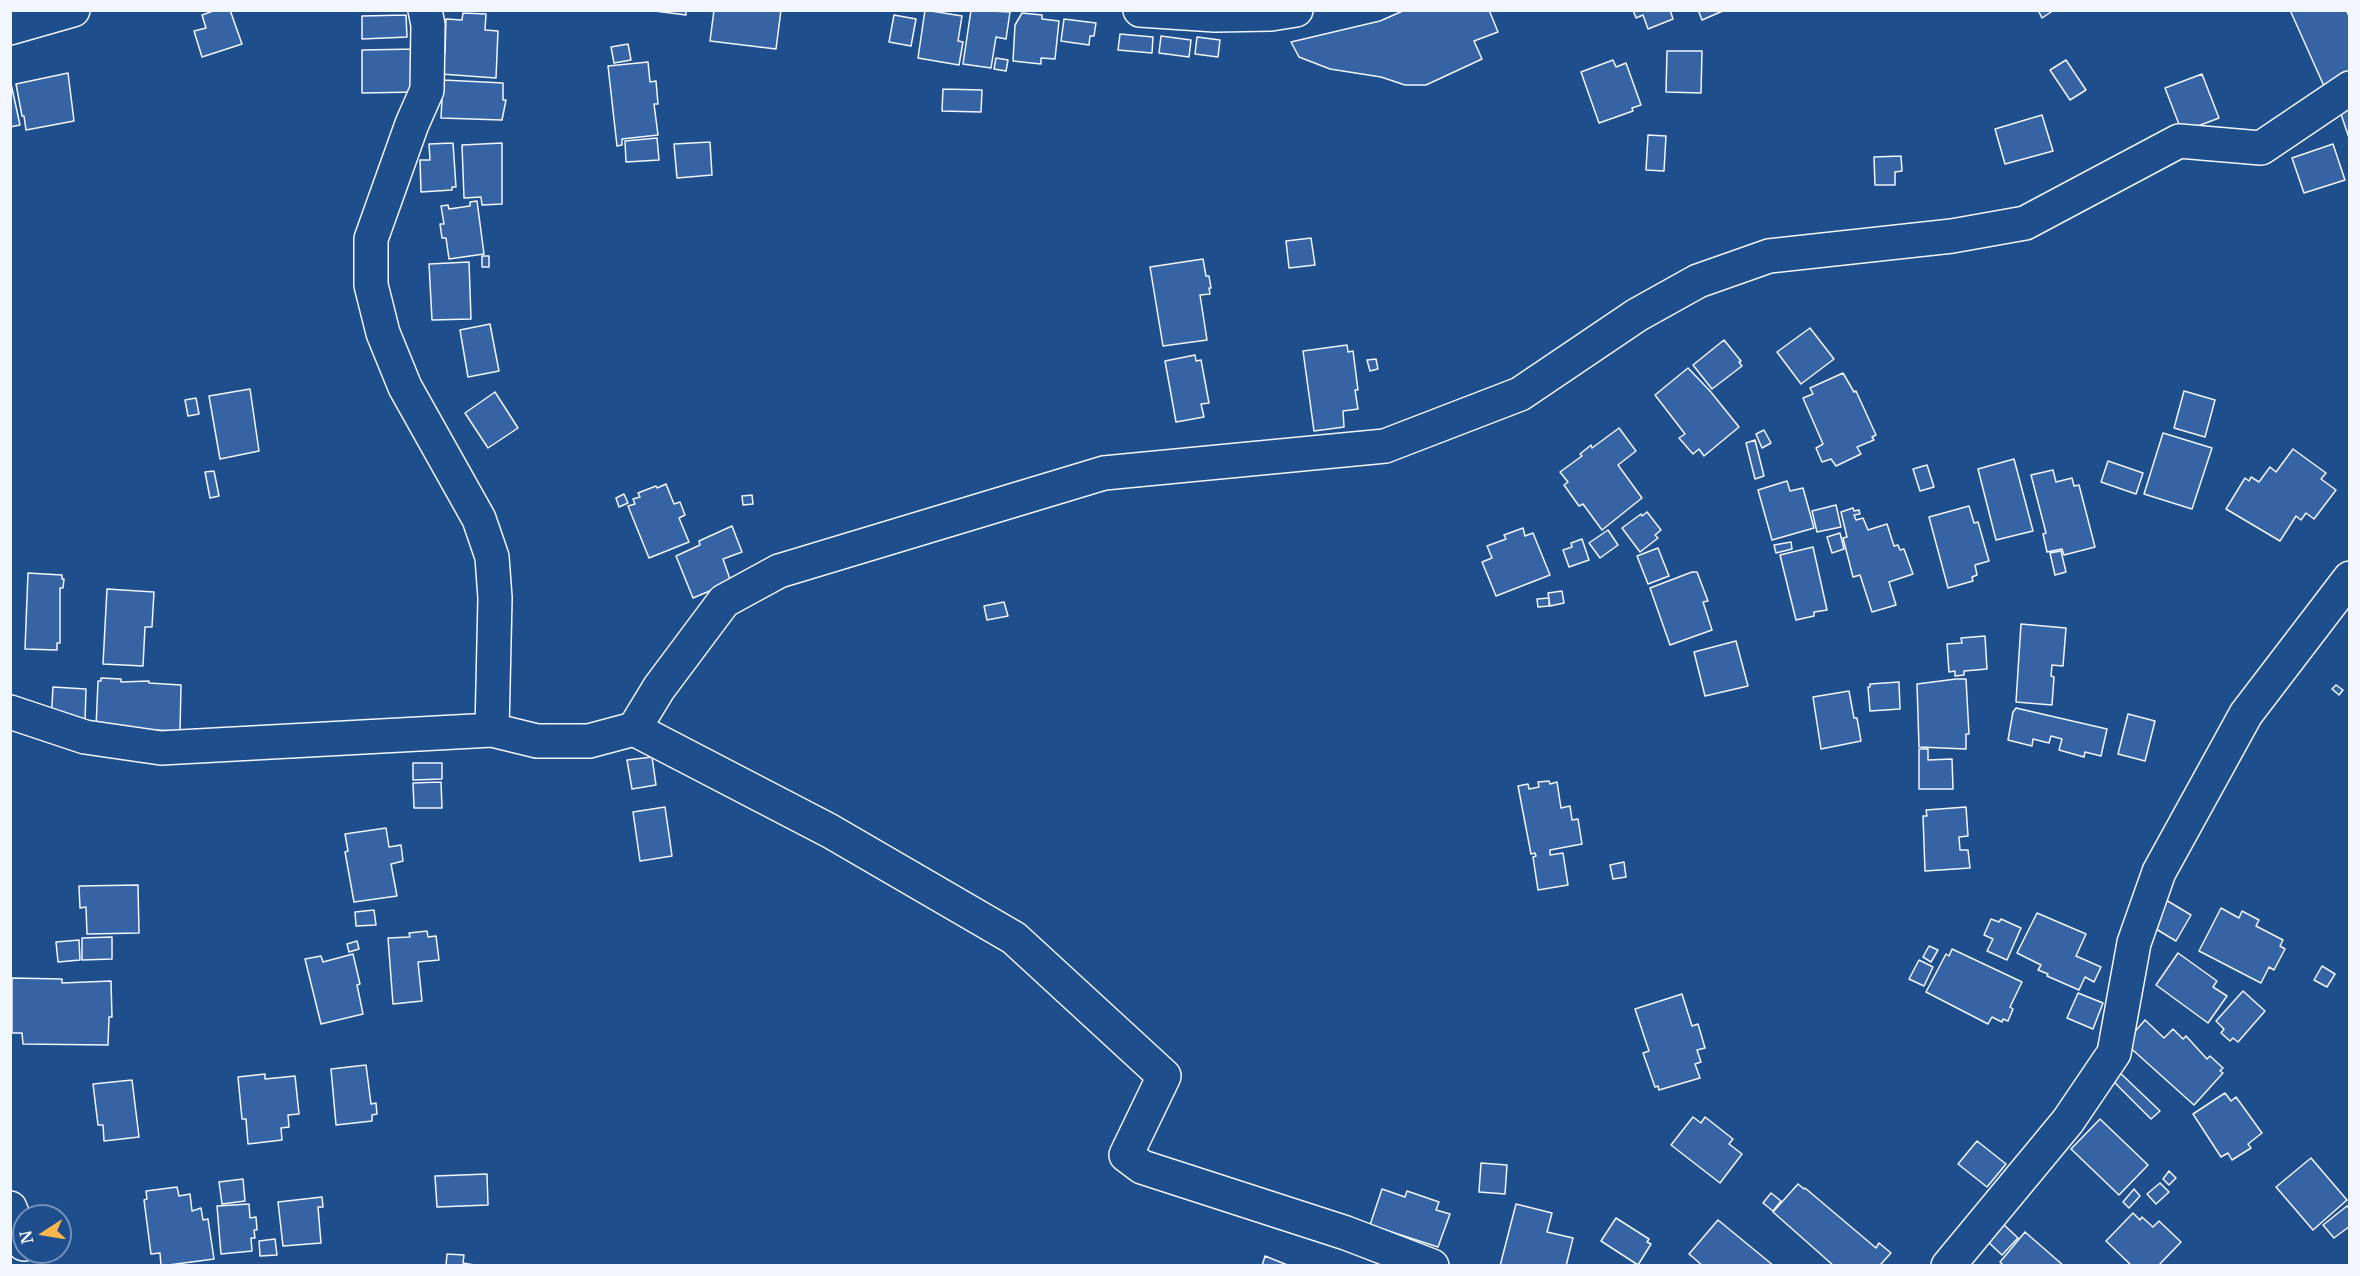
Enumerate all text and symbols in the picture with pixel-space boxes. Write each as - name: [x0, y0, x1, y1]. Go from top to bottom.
- north arrow: [12, 1204, 72, 1264]
- text: N: [15, 1229, 37, 1246]

